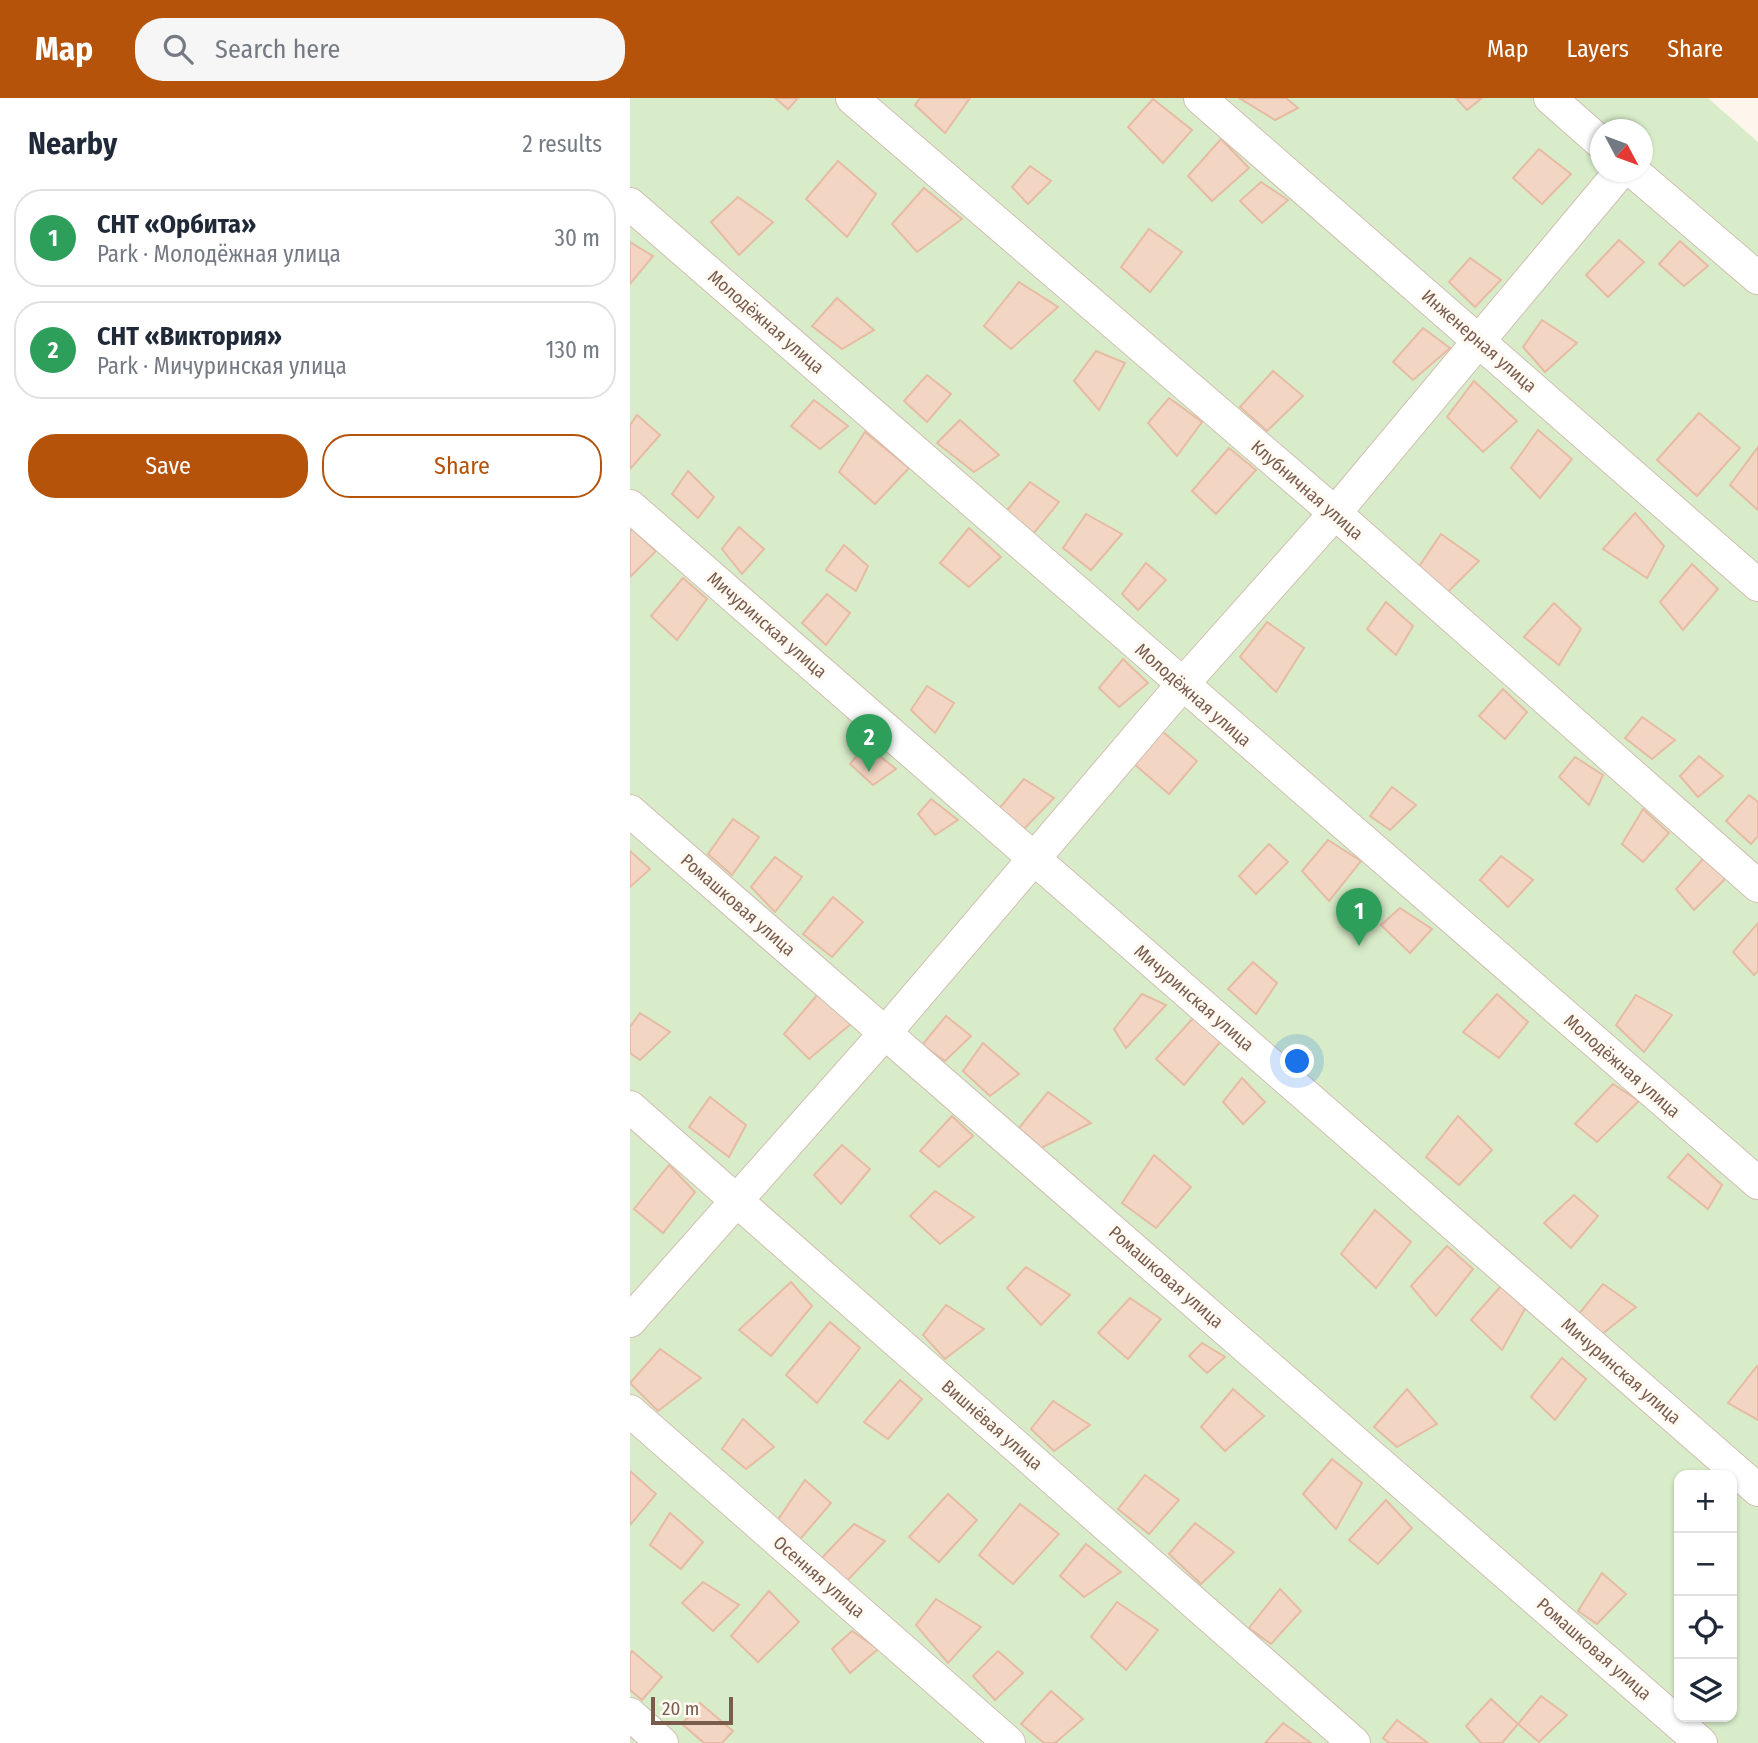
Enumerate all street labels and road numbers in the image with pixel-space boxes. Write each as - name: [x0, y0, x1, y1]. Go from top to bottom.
- street label: Молодёжная улица: [703, 266, 829, 378]
- street label: Инженерная улица: [1417, 285, 1541, 397]
- street label: Клубничная улица: [1247, 435, 1368, 545]
- street label: Мичуринская улица: [703, 567, 831, 683]
- street label: Молодёжная улица: [1130, 639, 1256, 751]
- street label: Ромашковая улица: [676, 849, 800, 961]
- street label: Мичуринская улица: [1130, 940, 1258, 1056]
- street label: Молодёжная улица: [1559, 1010, 1685, 1122]
- street label: Ромашковая улица: [1104, 1221, 1228, 1333]
- street label: Мичуринская улица: [1557, 1313, 1685, 1429]
- street label: Вишнёвая улица: [937, 1375, 1047, 1475]
- street label: Осенняя улица: [769, 1531, 869, 1623]
- street label: Ромашковая улица: [1532, 1593, 1656, 1705]

